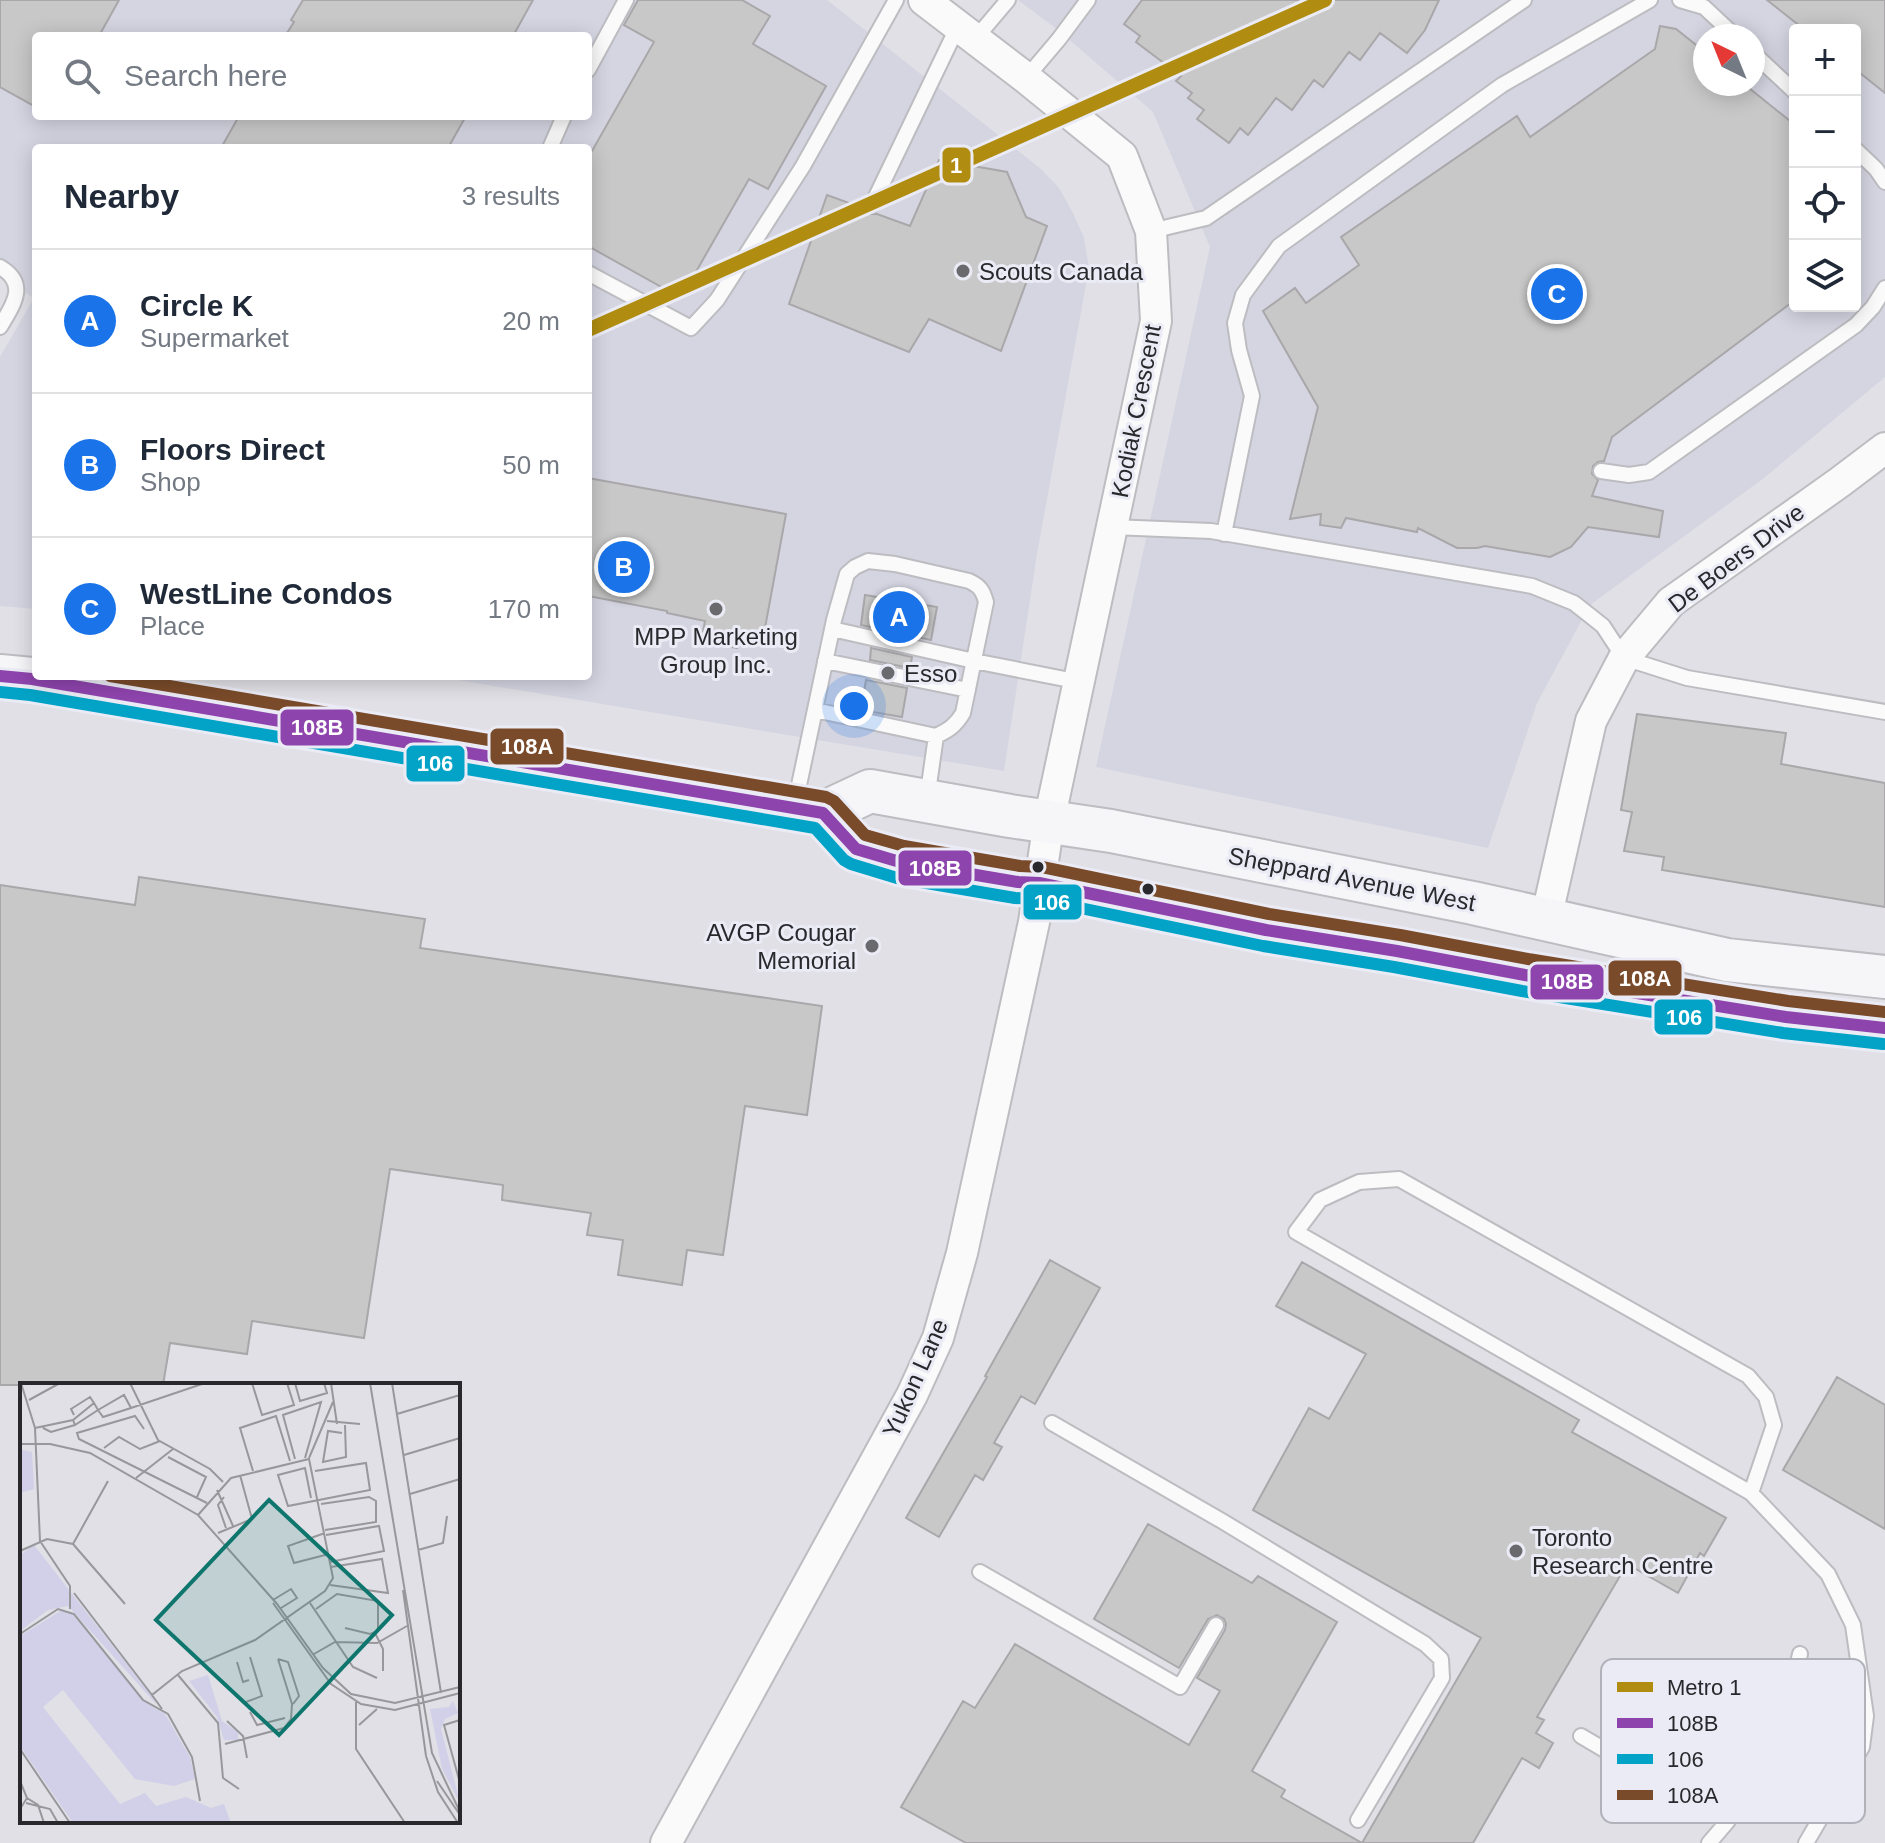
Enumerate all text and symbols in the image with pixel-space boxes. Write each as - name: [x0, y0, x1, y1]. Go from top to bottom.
- north arrow: [1693, 24, 1765, 96]
- map controls: [1789, 24, 1861, 312]
- button: +: [1789, 24, 1861, 96]
- search box: [32, 32, 592, 120]
- icon: search: [60, 54, 104, 98]
- text: Search here: [124, 59, 287, 92]
- button: −: [1789, 96, 1861, 168]
- line badge: 1: [941, 146, 972, 184]
- text: 1: [950, 153, 962, 178]
- button: locate: [1789, 168, 1861, 240]
- text: Nearby: [64, 177, 179, 215]
- text: 3 results: [462, 181, 560, 211]
- button: layers: [1789, 240, 1861, 312]
- place label: Scouts Canada: [979, 258, 1144, 285]
- marker: Scouts Canada: [954, 262, 972, 280]
- pin: C: [1531, 264, 1583, 324]
- text: Circle K: [140, 289, 253, 322]
- text: A: [81, 306, 99, 336]
- text: 20 m: [502, 306, 560, 336]
- street label: Kodiak Crescent: [1106, 322, 1166, 500]
- text: Supermarket: [140, 323, 289, 353]
- text: Floors Direct: [140, 433, 325, 466]
- text: B: [81, 450, 99, 480]
- text: 50 m: [502, 450, 560, 480]
- text: Shop: [140, 467, 201, 497]
- street label: De Boers Drive: [1663, 498, 1809, 618]
- pin: B: [598, 537, 650, 597]
- text: WestLine Condos: [140, 577, 393, 610]
- pin: A: [873, 587, 925, 647]
- text: C: [81, 594, 99, 624]
- text: 170 m: [488, 594, 560, 624]
- marker: MPP Marketing Group Inc.: [707, 600, 725, 618]
- text: Place: [140, 611, 205, 641]
- place label: MPP Marketing Group Inc.: [634, 623, 798, 678]
- place label: Esso: [904, 660, 957, 687]
- marker: Esso: [879, 664, 897, 682]
- your location: [834, 686, 874, 726]
- line badge: 108B: [279, 708, 355, 747]
- text: 108B: [291, 715, 343, 740]
- line badge: 108A: [489, 727, 565, 766]
- text: 108A: [501, 734, 553, 759]
- line badge: 106: [405, 744, 466, 783]
- text: 106: [417, 751, 453, 776]
- street label: Sheppard Avenue West: [1226, 842, 1478, 916]
- line badge: 108B: [897, 849, 973, 887]
- text: 108B: [909, 856, 961, 881]
- unlabelled marker: [1030, 859, 1046, 875]
- unlabelled marker: [1140, 881, 1156, 897]
- line badge: 106: [1022, 883, 1083, 921]
- text: 106: [1034, 890, 1070, 915]
- place label: AVGP Cougar Memorial: [706, 919, 856, 974]
- marker: AVGP Cougar Memorial: [863, 937, 881, 955]
- line badge: 108A: [1607, 959, 1683, 997]
- line badge: 108B: [1529, 963, 1605, 1001]
- text: 108A: [1619, 966, 1671, 991]
- text: 108B: [1541, 969, 1593, 994]
- line badge: 106: [1653, 998, 1714, 1036]
- text: 106: [1666, 1005, 1702, 1030]
- street label: Yukon Lane: [877, 1315, 953, 1441]
- inset map: [20, 1383, 460, 1823]
- place label: Toronto Research Centre: [1532, 1524, 1713, 1579]
- marker: Toronto Research Centre: [1507, 1542, 1525, 1560]
- legend: [1601, 1659, 1865, 1823]
- text: Metro 1: [1667, 1675, 1742, 1700]
- text: 108B: [1667, 1711, 1718, 1736]
- text: 106: [1667, 1747, 1704, 1772]
- text: 108A: [1667, 1783, 1719, 1808]

